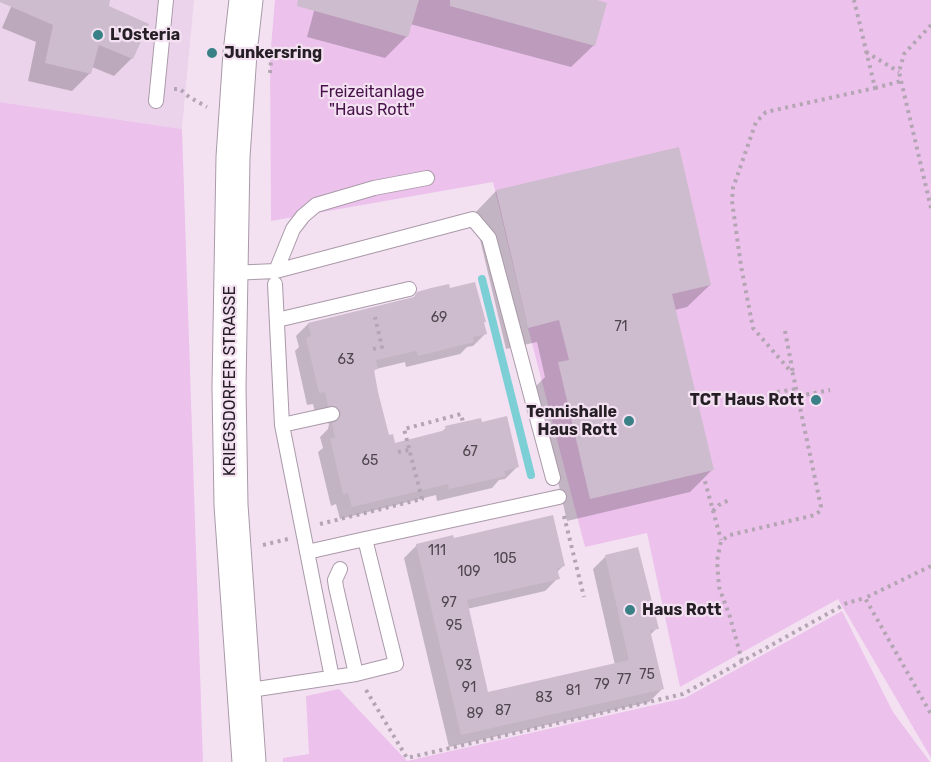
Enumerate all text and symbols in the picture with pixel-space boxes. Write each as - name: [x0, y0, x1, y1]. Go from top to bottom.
- place label: L'Osteria: [110, 25, 180, 45]
- marker: L'Osteria: [91, 28, 105, 42]
- place label: Junkersring: [224, 43, 322, 63]
- marker: Junkersring: [205, 46, 219, 60]
- park label: Freizeitanlage "Haus Rott": [320, 82, 424, 120]
- street label: KRIEGSDORFER STRASSE: [220, 286, 240, 476]
- house number: 69: [431, 310, 447, 326]
- house number: 71: [614, 319, 628, 335]
- house number: 63: [338, 352, 354, 368]
- place label: TCT Haus Rott: [690, 390, 804, 410]
- marker: TCT Haus Rott: [809, 393, 823, 407]
- place label: Tennishalle Haus Rott: [526, 402, 617, 440]
- marker: Tennishalle Haus Rott: [622, 414, 636, 428]
- house number: 67: [462, 444, 478, 460]
- house number: 65: [362, 453, 378, 469]
- house number: 111: [428, 543, 446, 559]
- house number: 105: [493, 551, 517, 567]
- house number: 109: [457, 564, 481, 580]
- house number: 97: [441, 595, 457, 611]
- place label: Haus Rott: [642, 600, 722, 620]
- marker: Haus Rott: [623, 603, 637, 617]
- house number: 95: [446, 618, 462, 634]
- house number: 93: [456, 658, 472, 674]
- house number: 75: [639, 667, 655, 683]
- house number: 77: [617, 672, 631, 688]
- house number: 79: [594, 677, 610, 693]
- house number: 91: [462, 680, 476, 696]
- house number: 81: [566, 683, 580, 699]
- house number: 83: [535, 690, 553, 706]
- house number: 87: [495, 703, 511, 719]
- house number: 89: [466, 706, 484, 722]

